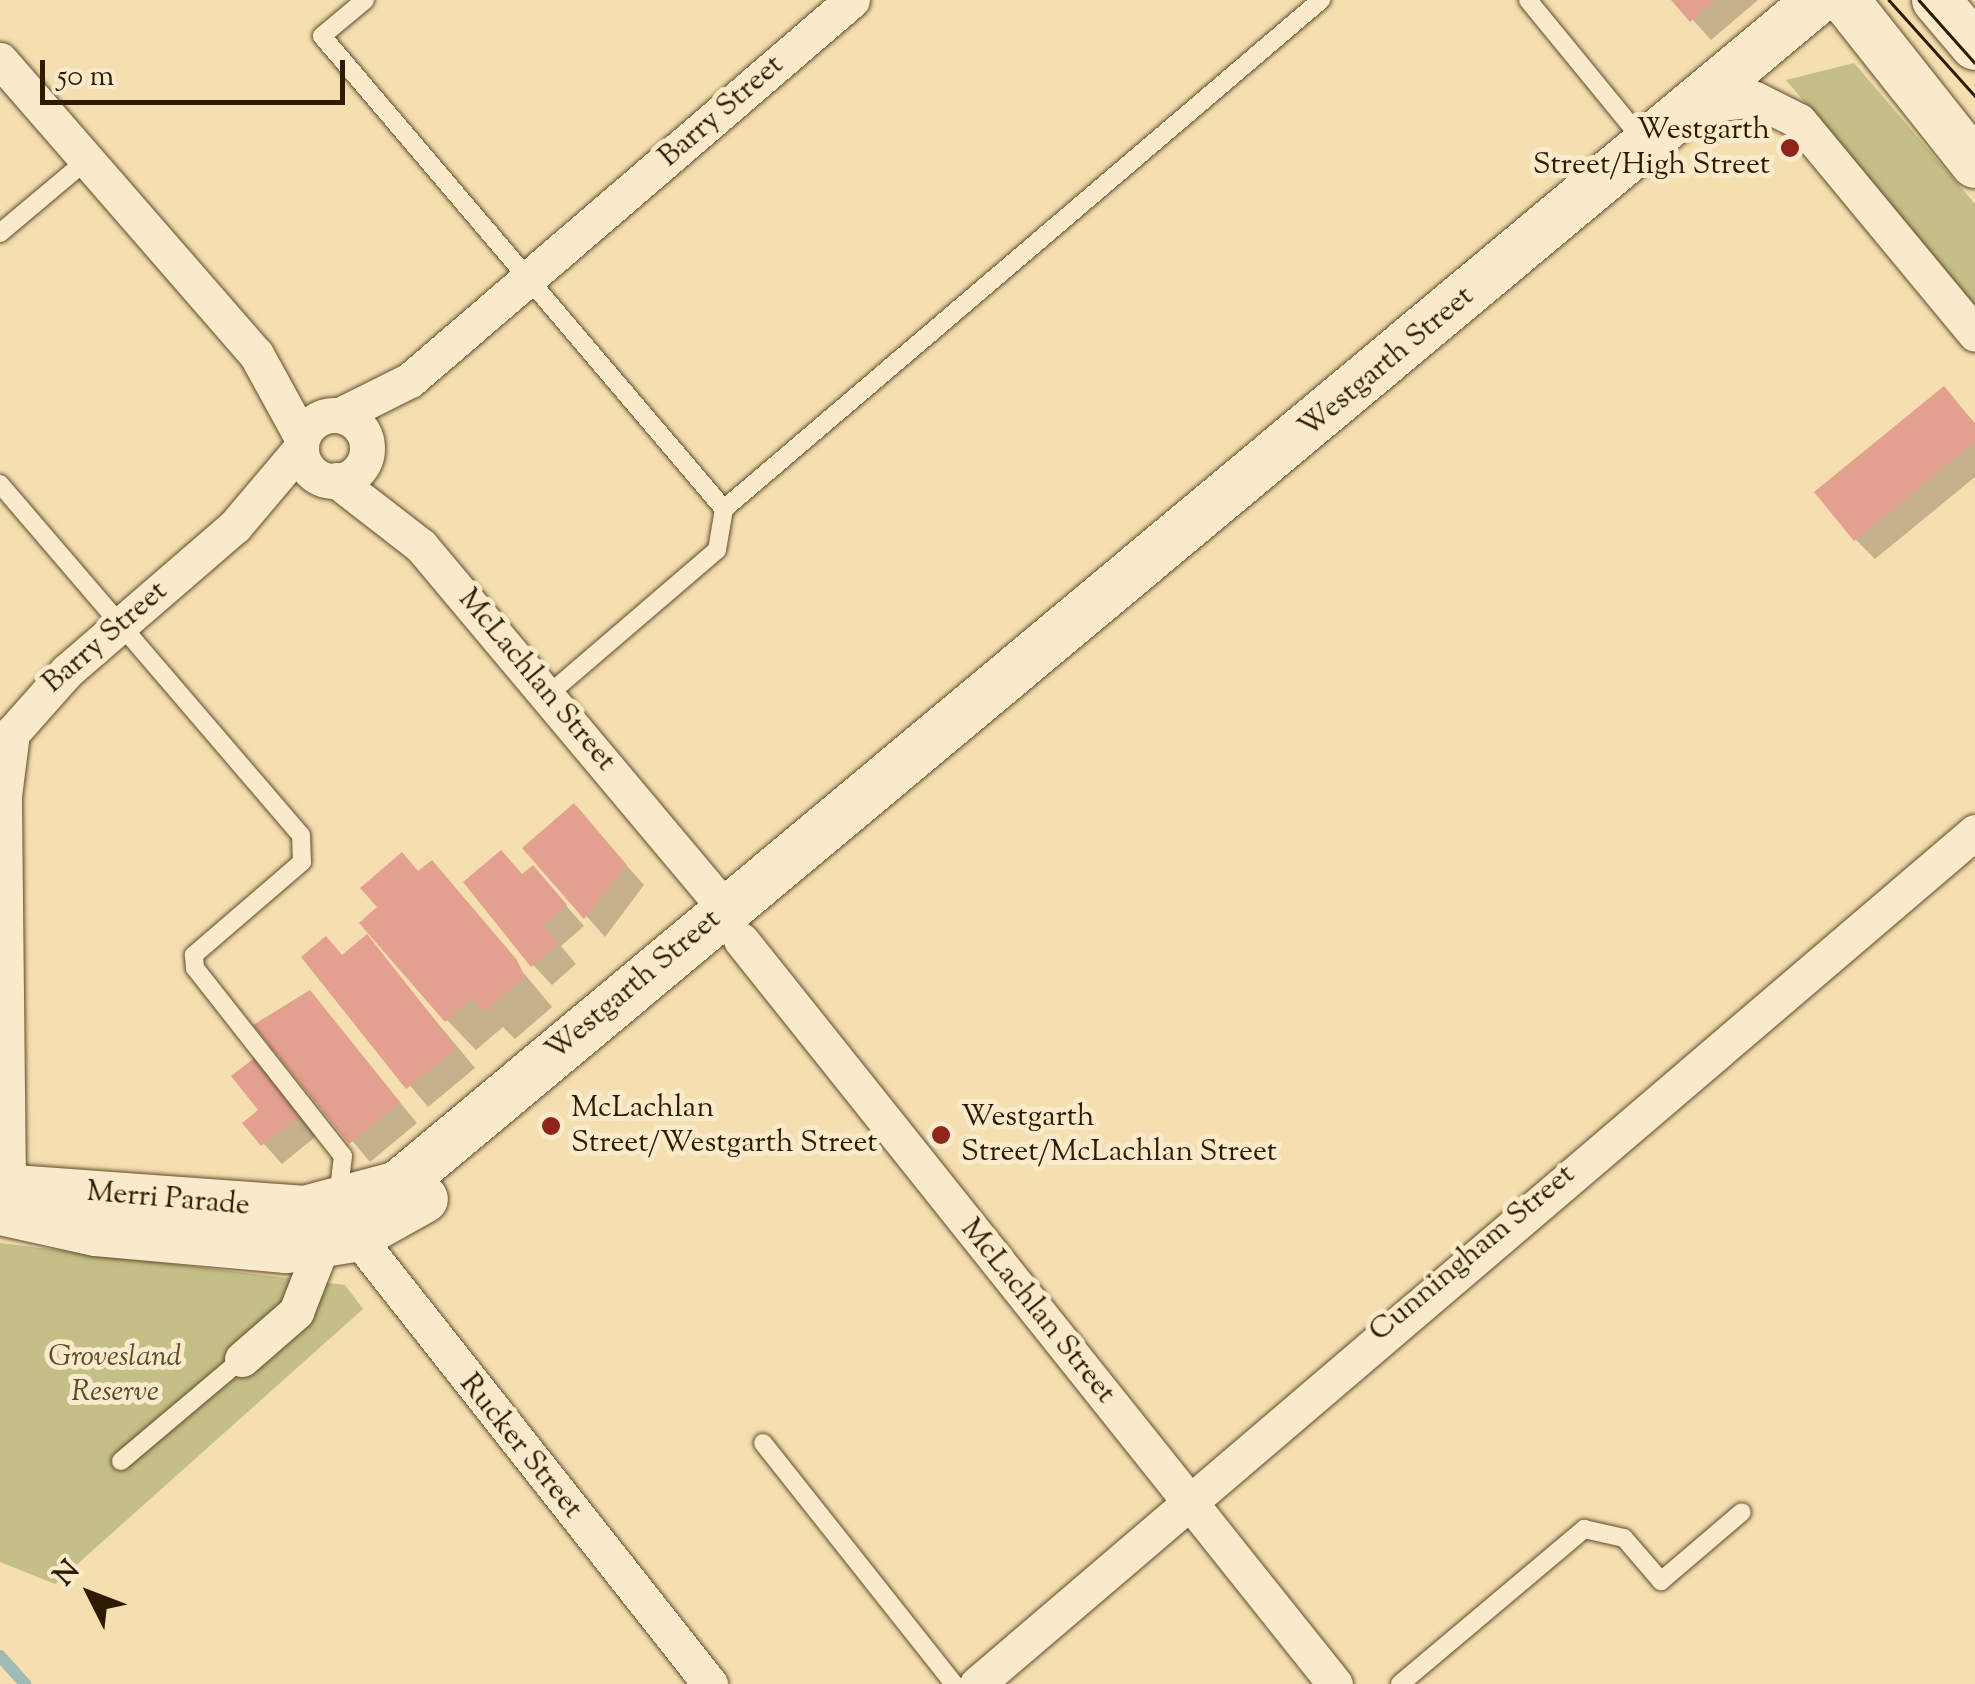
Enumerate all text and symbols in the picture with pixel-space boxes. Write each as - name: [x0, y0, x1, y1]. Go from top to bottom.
- scale bar: [45, 40, 350, 102]
- street label: Barry Street: [652, 48, 792, 176]
- text: 50 m: [57, 56, 114, 99]
- place label: Westgarth Street/High Street: [1533, 113, 1770, 184]
- marker: Westgarth Street/High Street: [1779, 137, 1801, 159]
- street label: Westgarth Street: [1292, 279, 1482, 447]
- street label: Barry Street: [36, 574, 176, 702]
- street label: McLachlan Street: [449, 582, 623, 780]
- street label: Westgarth Street: [539, 902, 729, 1070]
- place label: McLachlan Street/Westgarth Street: [571, 1091, 878, 1162]
- place label: Westgarth Street/McLachlan Street: [961, 1100, 1277, 1170]
- marker: McLachlan Street/Westgarth Street: [540, 1115, 562, 1137]
- marker: Westgarth Street/McLachlan Street: [930, 1124, 952, 1146]
- street label: Cunningham Street: [1363, 1158, 1583, 1350]
- street label: Merri Parade: [85, 1175, 251, 1225]
- street label: McLachlan Street: [952, 1212, 1122, 1412]
- park label: Grovesland Reserve: [48, 1340, 182, 1410]
- street label: Rucker Street: [451, 1367, 589, 1527]
- north arrow: [40, 1544, 140, 1644]
- text: N: [45, 1552, 90, 1596]

